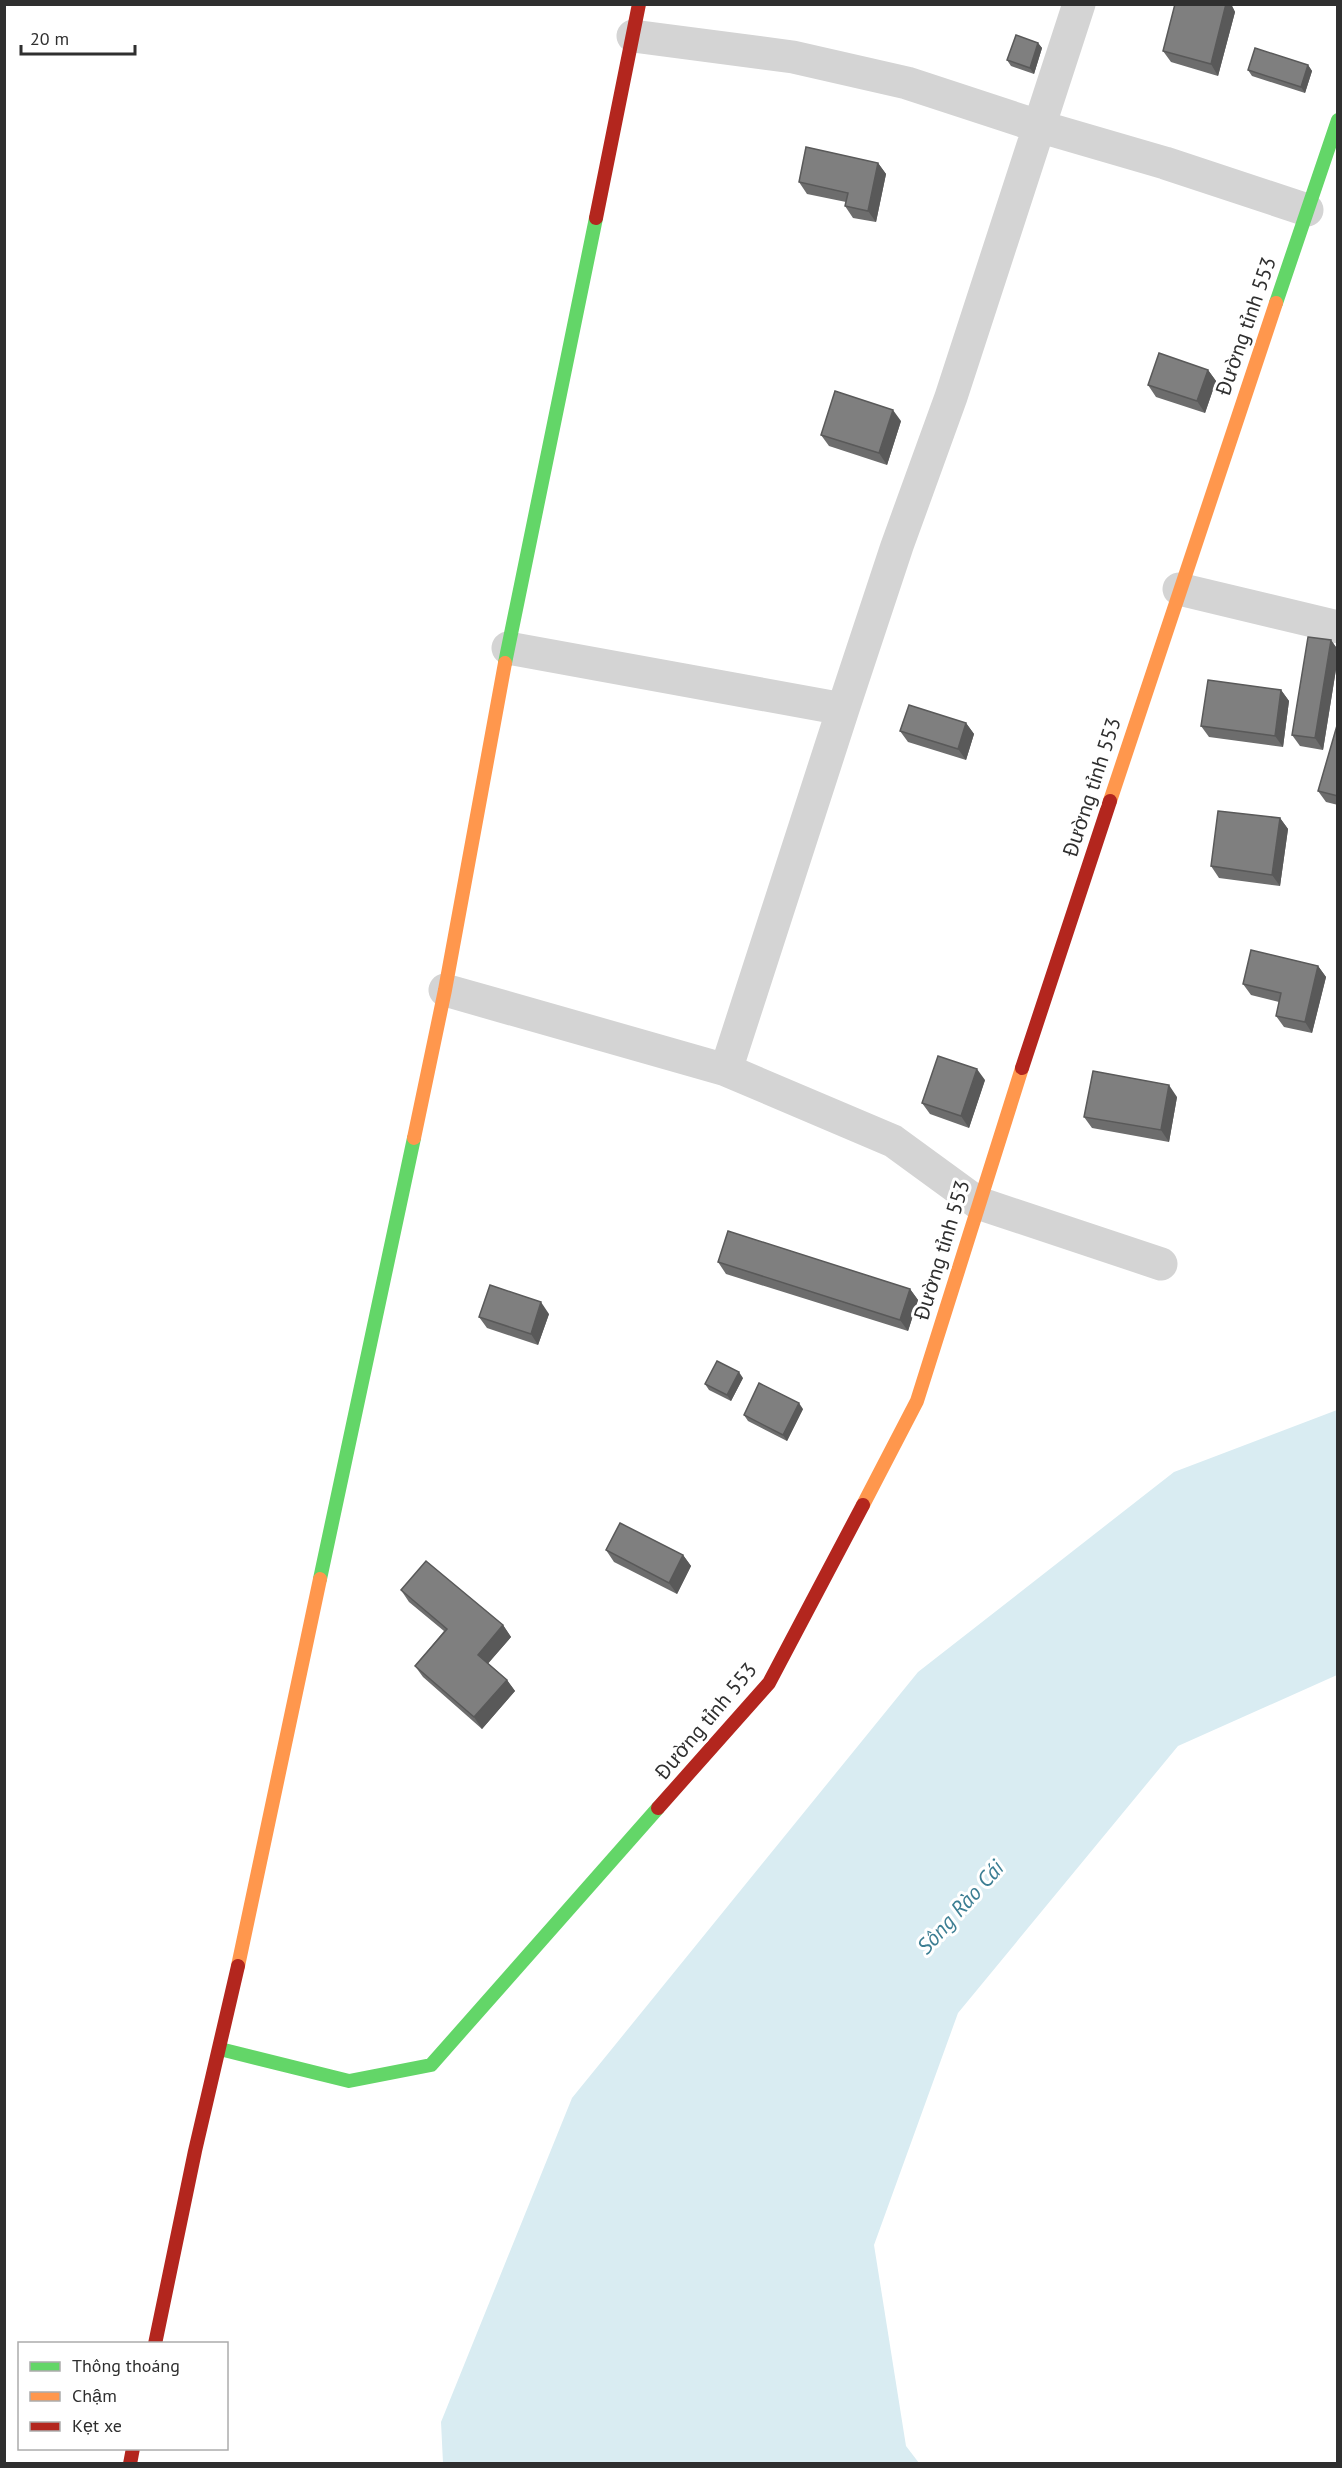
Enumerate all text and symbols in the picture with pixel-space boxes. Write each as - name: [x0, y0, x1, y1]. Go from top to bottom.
- scale bar: [21, 18, 135, 56]
- text: 20 m: [30, 27, 69, 50]
- street label: Đường tỉnh 553: [1209, 253, 1282, 400]
- street label: Đường tỉnh 553: [1056, 714, 1127, 861]
- street label: Đường tỉnh 553: [907, 1177, 976, 1324]
- street label: Đường tỉnh 553: [648, 1657, 762, 1786]
- water label: Sông Rào Cái: [910, 1853, 1010, 1960]
- legend: [18, 2342, 228, 2450]
- text: Thông thoáng: [72, 2354, 180, 2377]
- text: Chậm: [72, 2384, 117, 2407]
- text: Kẹt xe: [72, 2414, 122, 2437]

